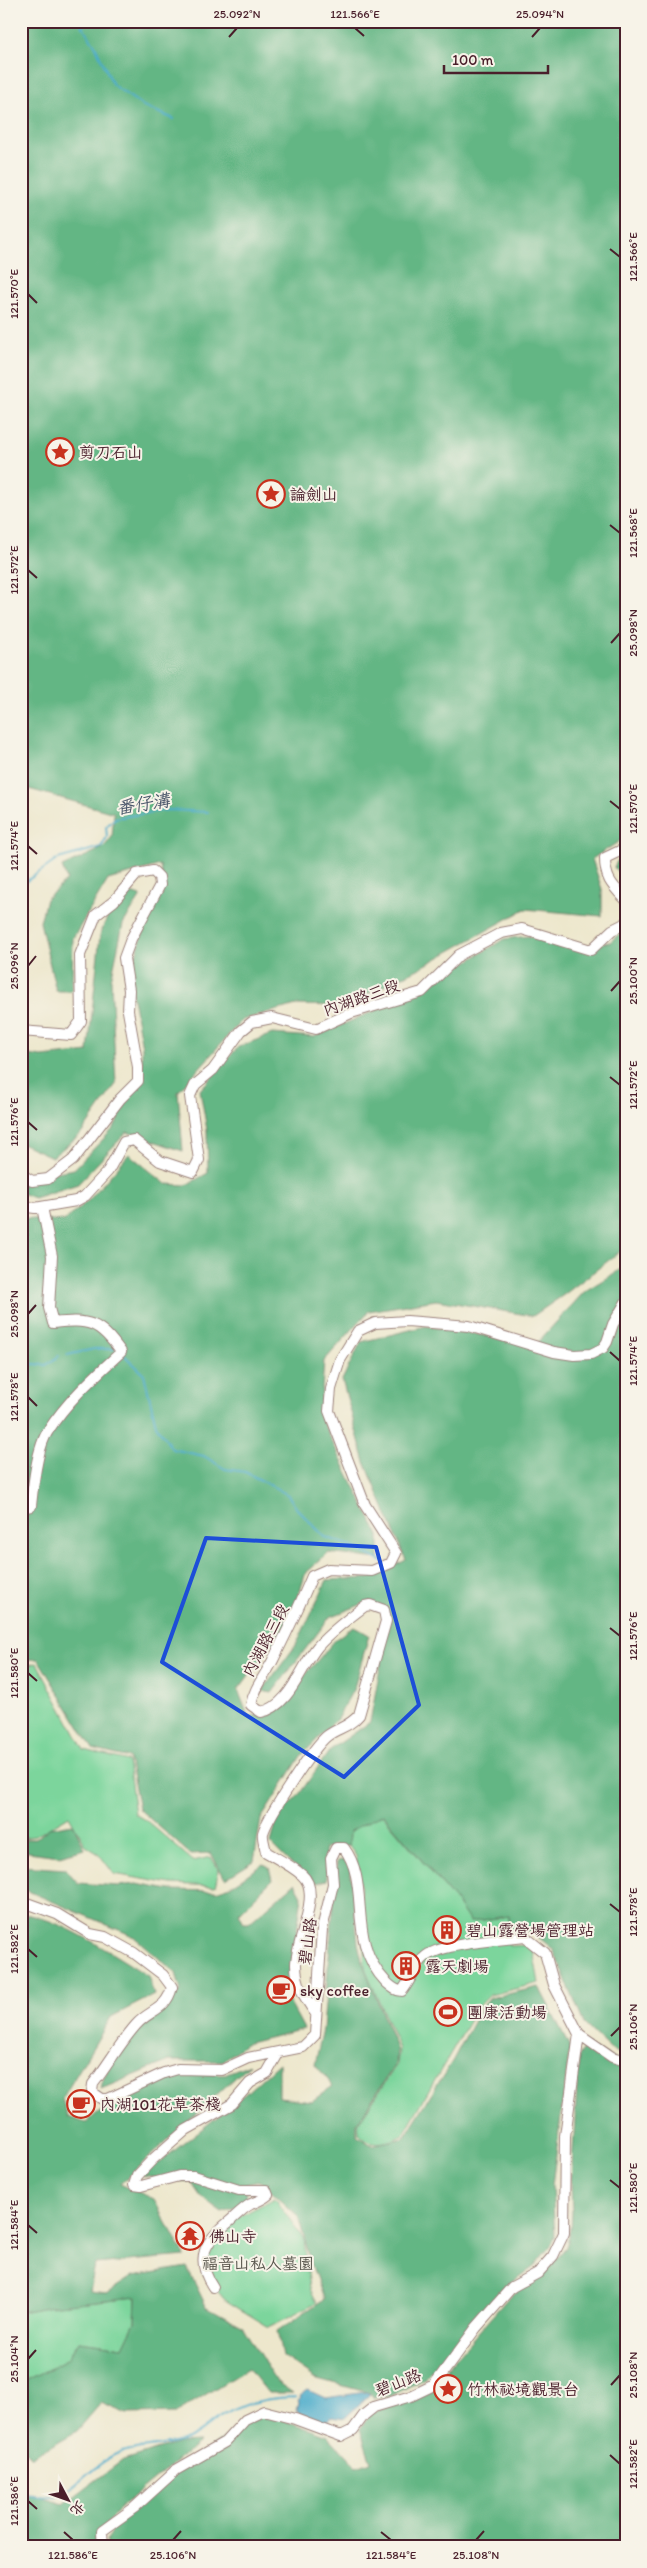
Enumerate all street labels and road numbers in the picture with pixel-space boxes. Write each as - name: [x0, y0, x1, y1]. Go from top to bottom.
- street label: 內湖路三段: [320, 975, 402, 1019]
- street label: 內湖路三段: [238, 1600, 293, 1680]
- street label: 碧山路: [295, 1916, 320, 1966]
- street label: 碧山路: [372, 2365, 424, 2400]

